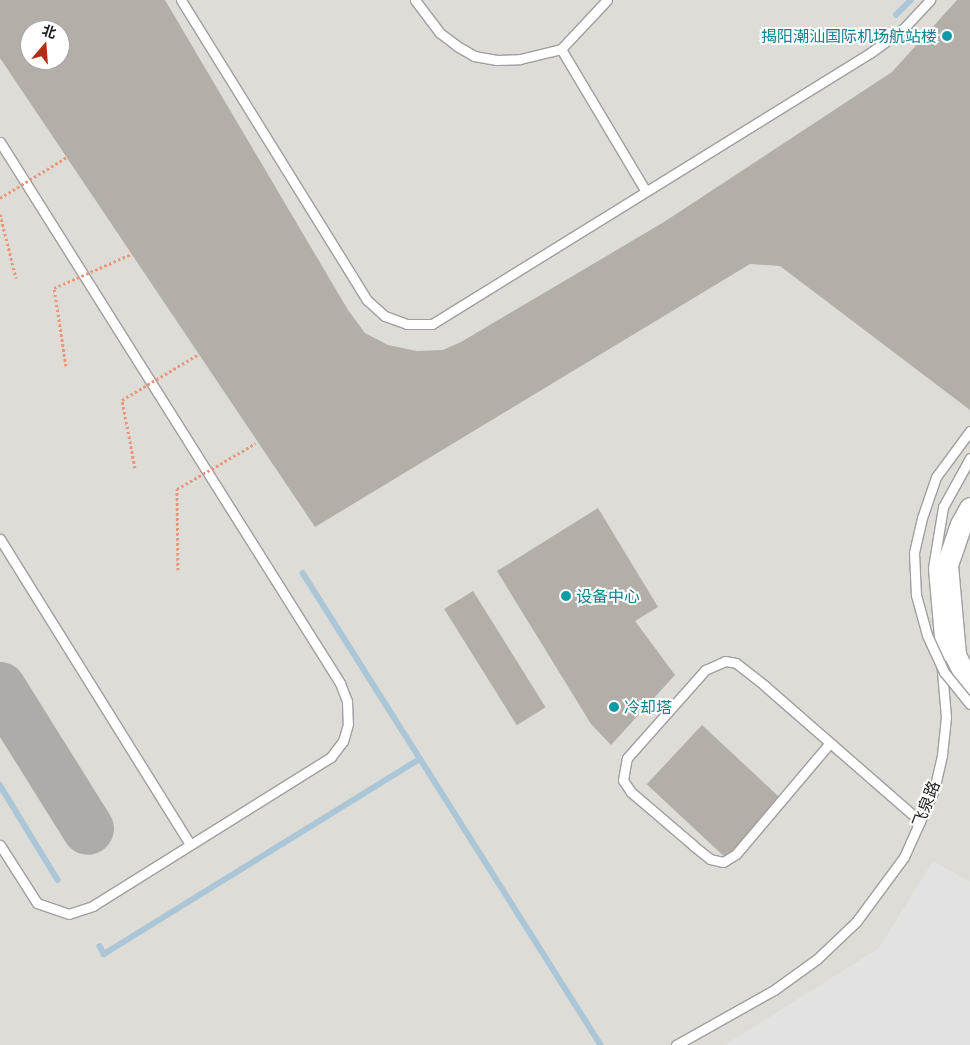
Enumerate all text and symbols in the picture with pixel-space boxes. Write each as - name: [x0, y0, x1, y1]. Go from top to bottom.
- north arrow: [20, 20, 70, 70]
- text: 北: [40, 20, 59, 42]
- place label: 揭阳潮汕国际机场航站楼: [761, 26, 937, 46]
- marker: 揭阳潮汕国际机场航站楼: [941, 30, 953, 42]
- place label: 设备中心: [576, 586, 640, 606]
- marker: 设备中心: [560, 590, 572, 602]
- place label: 冷却塔: [624, 697, 672, 717]
- marker: 冷却塔: [608, 701, 620, 713]
- street label: 飞泉路: [908, 778, 944, 830]

